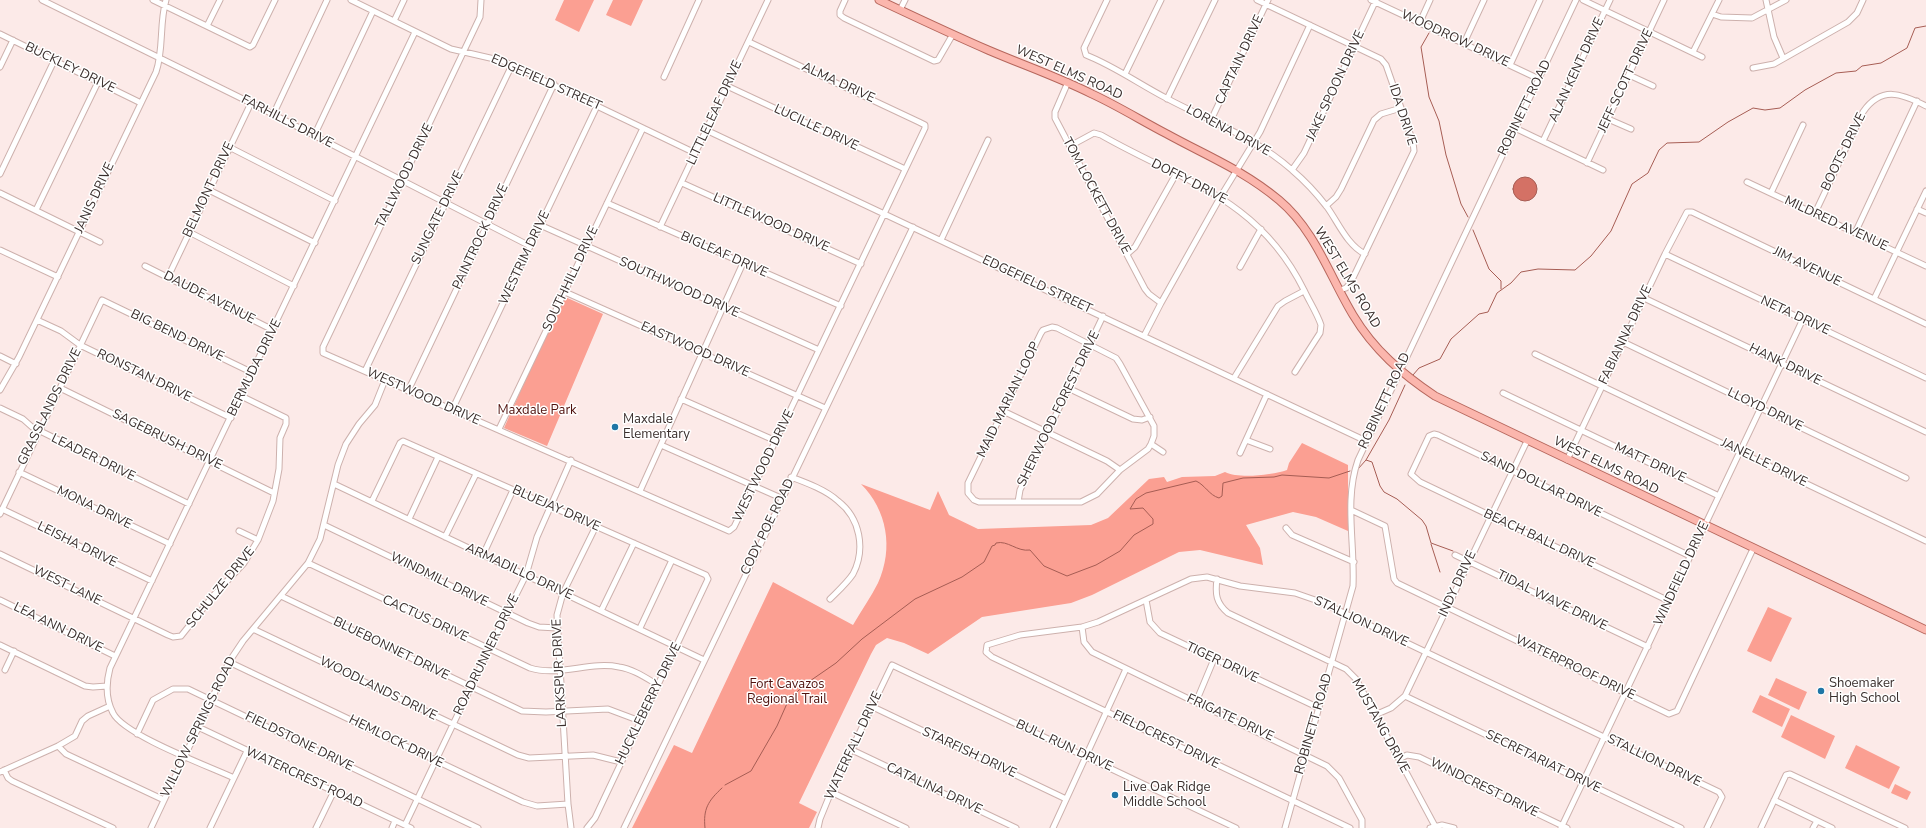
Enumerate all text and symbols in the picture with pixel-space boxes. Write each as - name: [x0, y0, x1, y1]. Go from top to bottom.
- street label: WOODROW DRIVE: [1398, 7, 1512, 71]
- street label: CAPTAIN DRIVE: [1212, 13, 1268, 107]
- street label: ALAN KENT DRIVE: [1546, 15, 1608, 125]
- street label: JEFF SCOTT DRIVE: [1595, 27, 1657, 135]
- street label: JAKE SPOON DRIVE: [1304, 28, 1368, 144]
- street label: BUCKLEY DRIVE: [22, 39, 118, 97]
- street label: WEST ELMS ROAD: [1013, 42, 1125, 104]
- street label: EDGEFIELD STREET: [488, 52, 604, 114]
- street label: LITTLELEAF DRIVE: [684, 58, 746, 168]
- street label: ROBINETT ROAD: [1495, 58, 1555, 158]
- street label: ALMA DRIVE: [799, 59, 877, 107]
- street label: IDA DRIVE: [1385, 82, 1419, 148]
- street label: FARHILLS DRIVE: [238, 92, 336, 152]
- street label: LUCILLE DRIVE: [771, 102, 861, 154]
- street label: LORENA DRIVE: [1183, 102, 1273, 160]
- street label: BOOTS DRIVE: [1818, 110, 1870, 194]
- street label: TALLWOOD DRIVE: [373, 121, 437, 231]
- street label: TOM LOCKETT DRIVE: [1059, 135, 1133, 257]
- street label: BELMONT DRIVE: [180, 140, 238, 240]
- street label: DOFFY DRIVE: [1148, 156, 1230, 208]
- street label: JANIS DRIVE: [72, 160, 118, 236]
- street label: SUNGATE DRIVE: [409, 169, 467, 267]
- street label: PAINTROCK DRIVE: [450, 182, 512, 292]
- street label: LITTLEWOOD DRIVE: [710, 190, 832, 256]
- street label: MILDRED AVENUE: [1782, 193, 1890, 255]
- street label: WESTRIM DRIVE: [496, 208, 554, 308]
- street label: SOUTHHILL DRIVE: [540, 224, 602, 334]
- street label: WEST ELMS ROAD: [1311, 225, 1383, 331]
- street label: BIGLEAF DRIVE: [678, 229, 770, 281]
- street label: JIM AVENUE: [1770, 244, 1844, 290]
- street label: EDGEFIELD STREET: [980, 253, 1094, 317]
- street label: SOUTHWOOD DRIVE: [616, 254, 742, 322]
- street label: DAUDE AVENUE: [161, 268, 257, 328]
- street label: FABIANNA DRIVE: [1596, 283, 1656, 387]
- street label: NETA DRIVE: [1758, 293, 1832, 339]
- street label: BIG BEND DRIVE: [128, 307, 226, 365]
- street label: BERMUDA DRIVE: [225, 317, 285, 419]
- street label: EASTWOOD DRIVE: [638, 319, 752, 381]
- street label: SHERWOOD FOREST DRIVE: [1014, 329, 1104, 489]
- street label: MAID MARIAN LOOP: [974, 340, 1044, 460]
- street label: HANK DRIVE: [1746, 341, 1824, 389]
- street label: GRASSLANDS DRIVE: [15, 346, 85, 468]
- street label: RONSTAN DRIVE: [94, 346, 194, 406]
- street label: ROBINETT ROAD: [1356, 350, 1414, 452]
- street label: WESTWOOD DRIVE: [364, 365, 482, 429]
- street label: LLOYD DRIVE: [1725, 385, 1805, 435]
- park label: Maxdale Park: [497, 403, 577, 419]
- street label: SAGEBRUSH DRIVE: [109, 407, 225, 473]
- street label: WESTWOOD DRIVE: [730, 407, 798, 525]
- place label: Maxdale Elementary: [623, 412, 690, 443]
- marker: Maxdale Elementary: [610, 422, 620, 432]
- street label: LEADER DRIVE: [49, 431, 137, 485]
- street label: WEST ELMS ROAD: [1551, 434, 1661, 498]
- street label: JANELLE DRIVE: [1718, 435, 1810, 491]
- street label: MATT DRIVE: [1612, 440, 1688, 486]
- street label: SAND DOLLAR DRIVE: [1478, 449, 1604, 521]
- street label: CODY POE ROAD: [738, 476, 798, 578]
- street label: MONA DRIVE: [54, 483, 134, 533]
- street label: BLUEJAY DRIVE: [510, 483, 602, 535]
- street label: BEACH BALL DRIVE: [1481, 506, 1597, 572]
- street label: LEISHA DRIVE: [35, 519, 119, 571]
- street label: WINDFIELD DRIVE: [1651, 519, 1713, 629]
- street label: ARMADILLO DRIVE: [463, 540, 575, 604]
- street label: SCHULZE DRIVE: [183, 544, 259, 632]
- street label: INDY DRIVE: [1436, 548, 1480, 620]
- street label: WINDMILL DRIVE: [387, 550, 491, 610]
- street label: WEST LANE: [30, 563, 104, 609]
- street label: TIDAL WAVE DRIVE: [1494, 567, 1610, 635]
- street label: CACTUS DRIVE: [379, 592, 471, 646]
- street label: ROADRUNNER DRIVE: [451, 592, 523, 718]
- street label: STALLION DRIVE: [1311, 593, 1411, 651]
- street label: LEA ANN DRIVE: [11, 600, 105, 656]
- street label: BLUEBONNET DRIVE: [330, 614, 452, 684]
- street label: LARKSPUR DRIVE: [549, 618, 571, 728]
- street label: WATERPROOF DRIVE: [1512, 632, 1638, 704]
- street label: TIGER DRIVE: [1183, 639, 1261, 687]
- street label: HUCKLEBERRY DRIVE: [613, 640, 685, 768]
- street label: WILLOW SPRINGS ROAD: [158, 654, 240, 800]
- street label: WOODLANDS DRIVE: [317, 654, 439, 724]
- street label: ROBINETT ROAD: [1292, 672, 1336, 776]
- street label: MUSTANG DRIVE: [1348, 676, 1412, 776]
- place label: Shoemaker High School: [1829, 676, 1900, 707]
- park label: Fort Cavazos Regional Trail: [747, 677, 827, 708]
- marker: Shoemaker High School: [1816, 686, 1826, 696]
- street label: WATERFALL DRIVE: [822, 689, 886, 803]
- street label: FRIGATE DRIVE: [1184, 691, 1276, 745]
- street label: FIELDCREST DRIVE: [1110, 707, 1222, 773]
- street label: FIELDSTONE DRIVE: [242, 709, 356, 775]
- street label: HEMLOCK DRIVE: [346, 712, 446, 772]
- street label: BULL RUN DRIVE: [1013, 717, 1115, 775]
- street label: STARFISH DRIVE: [919, 724, 1019, 782]
- street label: SECRETARIAT DRIVE: [1483, 727, 1603, 797]
- street label: STALLION DRIVE: [1604, 731, 1704, 791]
- street label: WATERCREST ROAD: [243, 744, 365, 812]
- street label: WINDCREST DRIVE: [1427, 755, 1541, 821]
- street label: CATALINA DRIVE: [883, 760, 985, 818]
- place label: Live Oak Ridge Middle School: [1123, 780, 1210, 811]
- marker: Live Oak Ridge Middle School: [1110, 790, 1120, 800]

